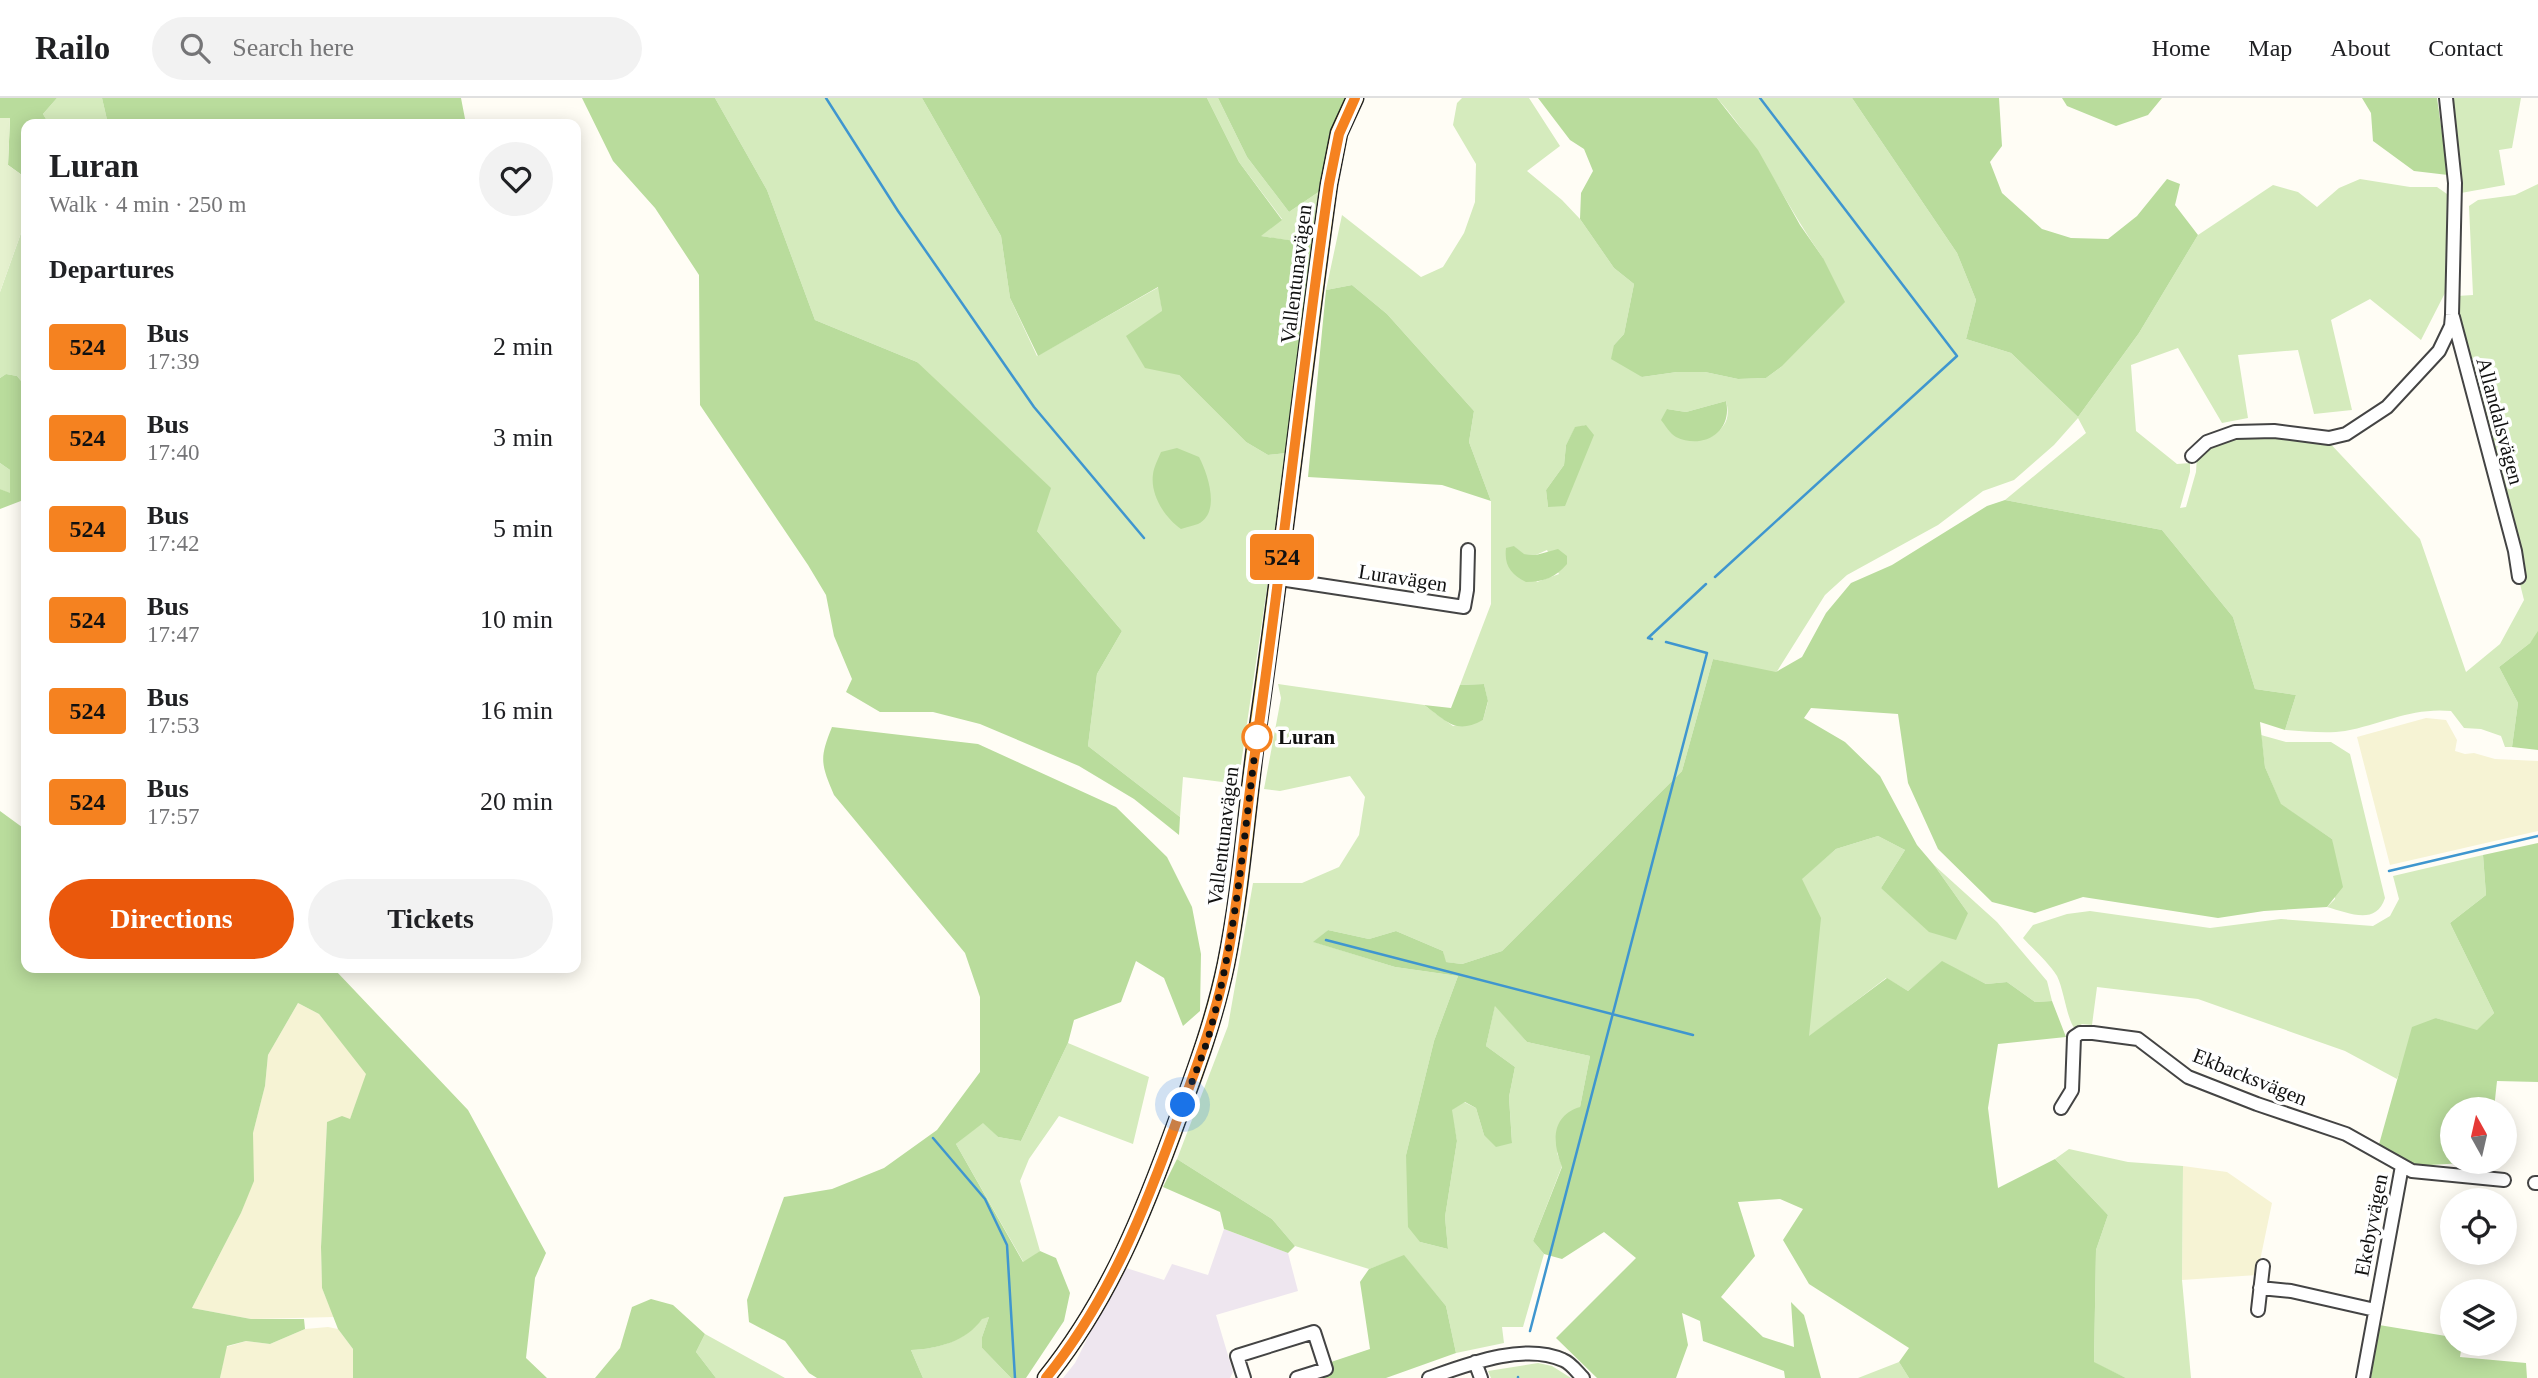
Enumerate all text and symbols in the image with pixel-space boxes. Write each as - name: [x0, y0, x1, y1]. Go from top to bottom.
- search box: [152, 17, 642, 80]
- icon: search: [176, 29, 214, 67]
- text: Railo: [35, 30, 110, 66]
- text: Search here: [232, 33, 354, 62]
- text: Home: [2152, 35, 2210, 61]
- text: Map: [2248, 35, 2292, 61]
- text: About: [2330, 35, 2390, 61]
- text: Contact: [2428, 35, 2503, 61]
- button: heart: [479, 142, 553, 216]
- text: Luran: [49, 148, 139, 184]
- text: Walk · 4 min · 250 m: [49, 192, 246, 217]
- street label: Vallentunavägen: [1276, 203, 1316, 345]
- text: Departures: [49, 255, 174, 284]
- text: Bus: [147, 319, 189, 348]
- text: 2 min: [493, 332, 553, 361]
- text: 524: [70, 334, 106, 360]
- text: 17:39: [147, 349, 199, 374]
- street label: Allandalsvägen: [2472, 355, 2529, 488]
- text: Bus: [147, 410, 189, 439]
- text: 3 min: [493, 423, 553, 452]
- text: 524: [70, 425, 106, 451]
- text: 17:40: [147, 440, 199, 465]
- text: Bus: [147, 501, 189, 530]
- text: 5 min: [493, 514, 553, 543]
- text: 524: [70, 516, 106, 542]
- text: 17:42: [147, 531, 199, 556]
- line badge: 524: [1242, 534, 1322, 580]
- text: 524: [1264, 544, 1300, 570]
- street label: Luravägen: [1357, 559, 1450, 597]
- text: Bus: [147, 592, 189, 621]
- text: 10 min: [480, 605, 553, 634]
- text: 524: [70, 607, 106, 633]
- text: 17:47: [147, 622, 199, 647]
- text: Bus: [147, 683, 189, 712]
- text: 16 min: [480, 696, 553, 725]
- text: 524: [70, 698, 106, 724]
- text: 17:53: [147, 713, 199, 738]
- marker: Luran: [1242, 722, 1272, 752]
- place label: Luran: [1278, 725, 1336, 749]
- street label: Vallentunavägen: [1203, 765, 1243, 907]
- text: Bus: [147, 774, 189, 803]
- text: 20 min: [480, 787, 553, 816]
- text: 524: [70, 789, 106, 815]
- text: 17:57: [147, 804, 199, 829]
- button: Directions: [49, 879, 294, 959]
- button: Tickets: [308, 879, 553, 959]
- street label: Ekbacksvägen: [2189, 1043, 2311, 1111]
- your location: [1165, 1087, 1200, 1122]
- north arrow: [2440, 1097, 2516, 1174]
- map controls: [2440, 1097, 2517, 1356]
- street label: Ekebyvägen: [2349, 1171, 2393, 1278]
- button: locate: [2440, 1188, 2517, 1265]
- button: layers: [2440, 1279, 2517, 1356]

